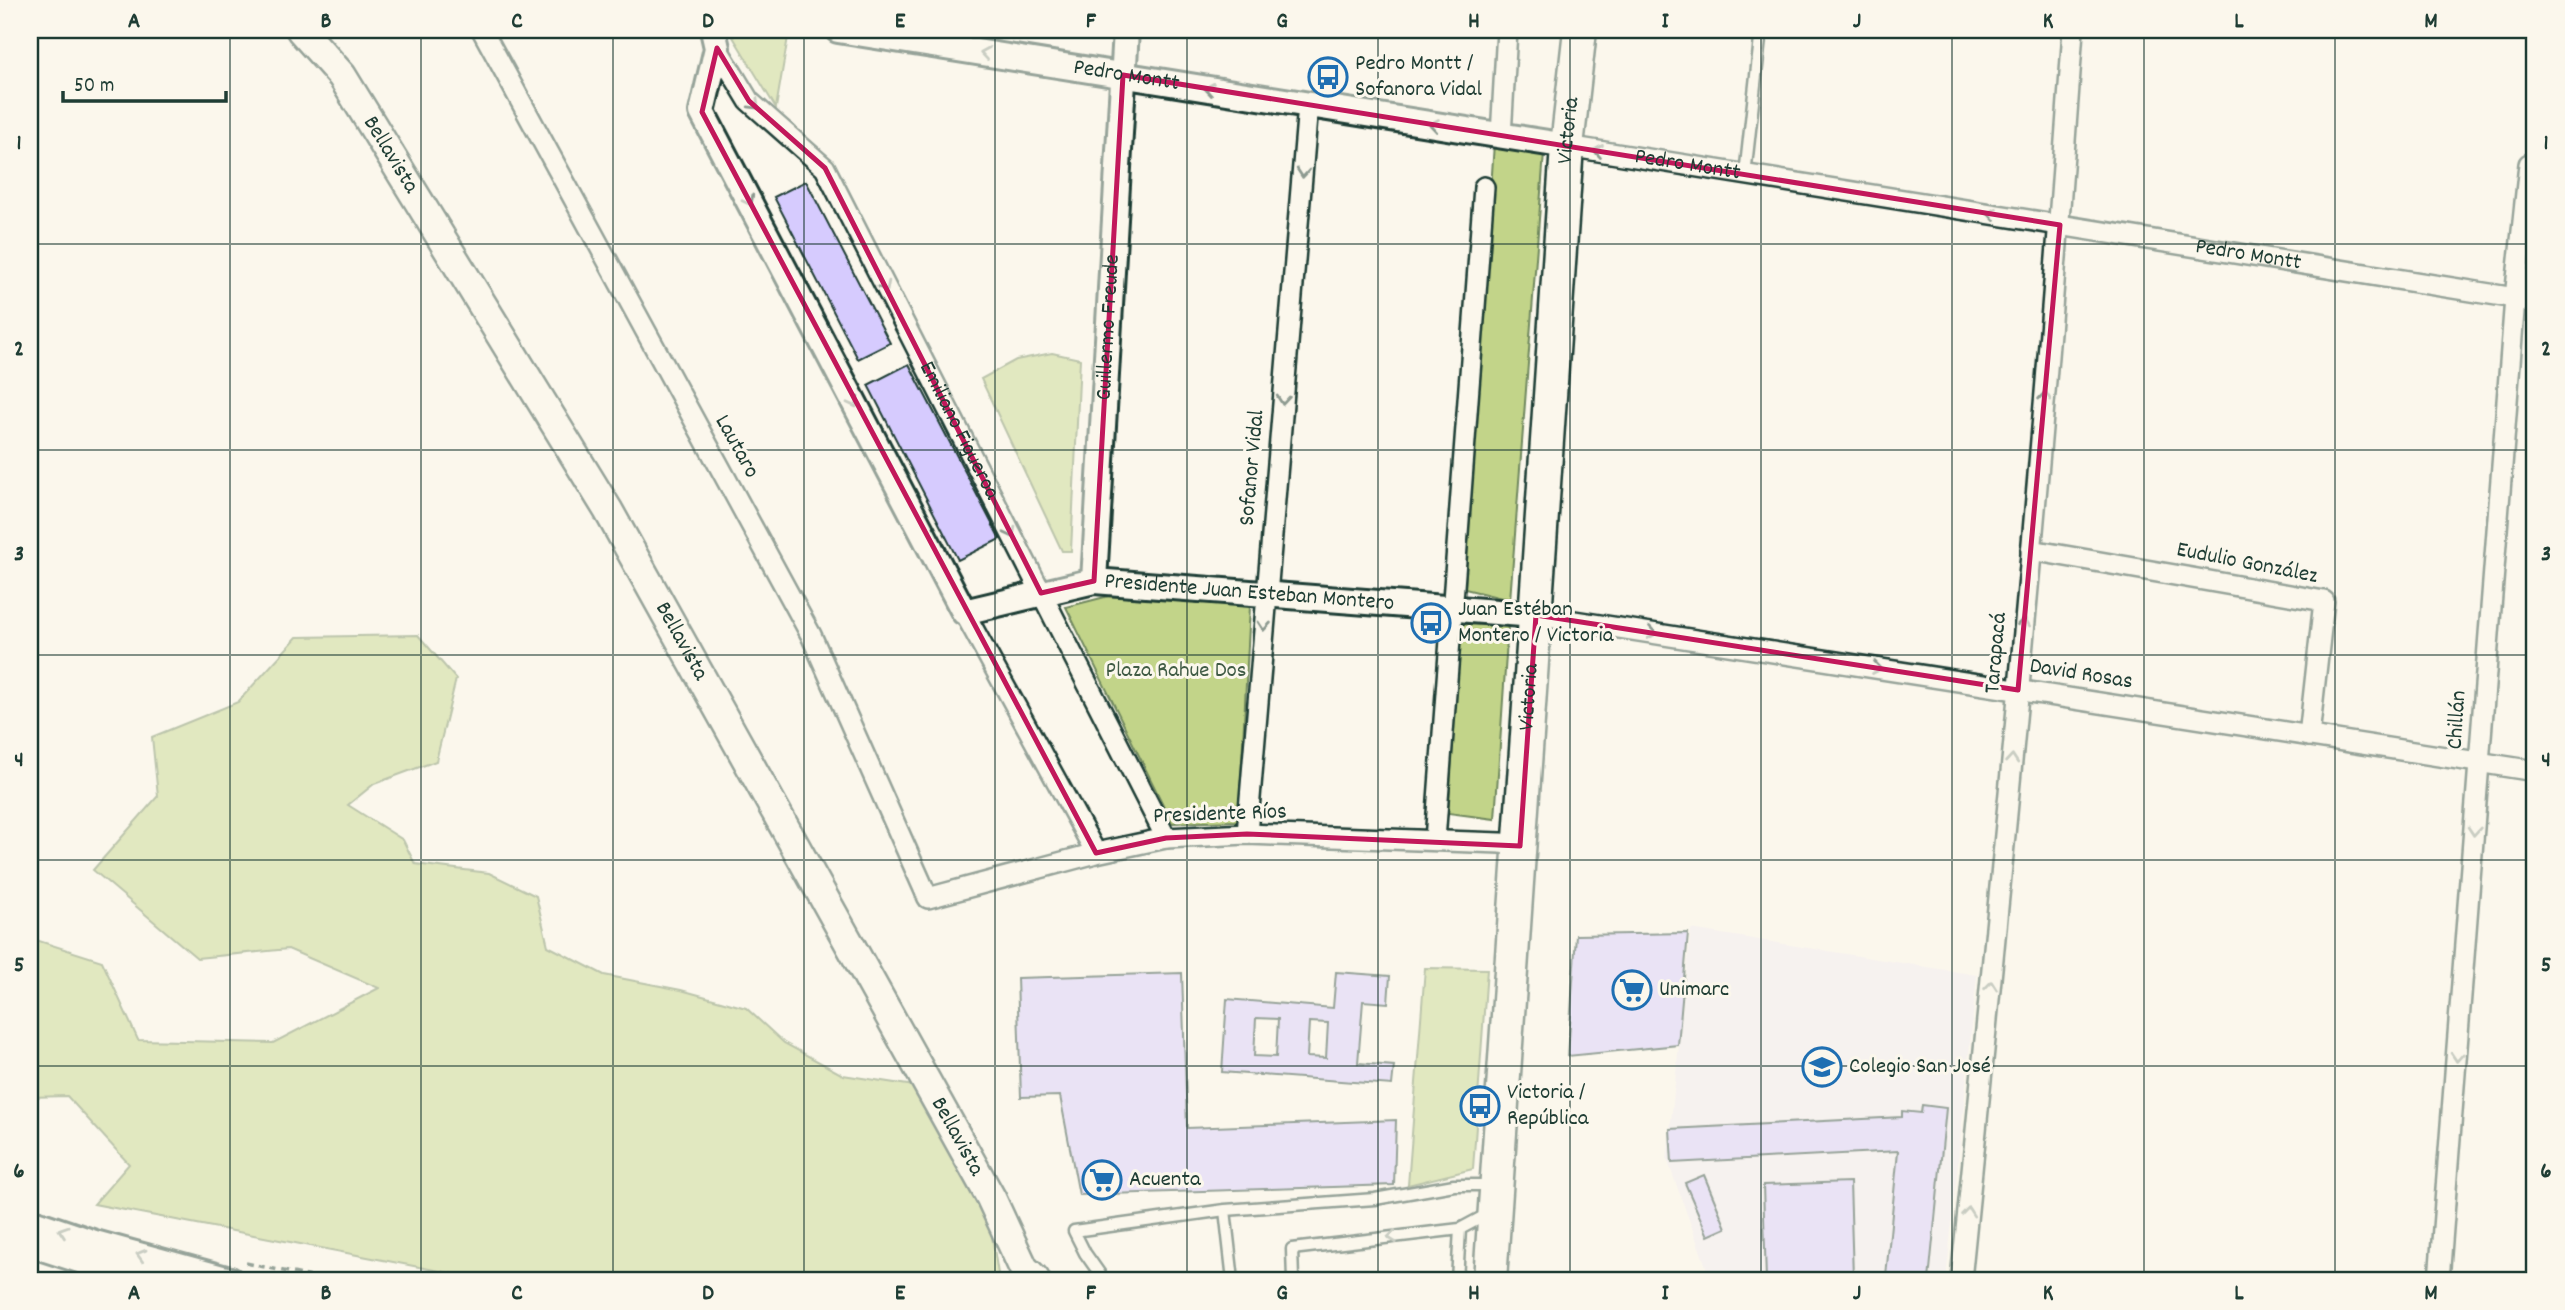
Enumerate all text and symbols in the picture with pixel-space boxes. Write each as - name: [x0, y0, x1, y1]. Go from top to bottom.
- text: A: [128, 6, 140, 39]
- text: B: [321, 6, 332, 39]
- text: C: [511, 6, 523, 39]
- text: D: [702, 6, 714, 39]
- text: E: [895, 6, 906, 39]
- text: F: [1086, 6, 1097, 39]
- text: G: [1276, 6, 1288, 39]
- text: H: [1468, 6, 1480, 39]
- text: I: [1661, 6, 1669, 39]
- text: J: [1853, 6, 1861, 39]
- text: K: [2043, 6, 2054, 39]
- text: L: [2234, 6, 2244, 39]
- text: M: [2424, 6, 2438, 39]
- one-way arrow: [979, 46, 991, 61]
- place label: Pedro Montt / Sofanora Vidal: [1355, 48, 1483, 107]
- street label: Pedro Montt: [1071, 51, 1182, 101]
- bus stop icon: Pedro Montt / Sofanora Vidal: [1307, 56, 1349, 98]
- scale bar: [63, 60, 226, 104]
- text: 50 m: [74, 72, 114, 102]
- one-way arrow: [1203, 82, 1215, 97]
- street label: Victoria: [1549, 94, 1589, 165]
- one-way arrow: [747, 96, 760, 109]
- street label: Bellavista: [354, 110, 427, 201]
- one-way arrow: [1428, 118, 1440, 133]
- text: 1: [16, 128, 22, 161]
- text: 1: [2543, 128, 2549, 161]
- street label: Pedro Montt: [1632, 141, 1743, 190]
- one-way arrow: [1592, 144, 1604, 159]
- one-way arrow: [1296, 168, 1311, 179]
- one-way arrow: [741, 194, 754, 206]
- one-way arrow: [1986, 207, 1998, 222]
- street label: Pedro Montt: [2193, 230, 2304, 280]
- street label: Guillermo Freude: [1088, 253, 1129, 402]
- one-way arrow: [877, 280, 891, 292]
- text: 2: [14, 334, 24, 367]
- text: 2: [2541, 334, 2551, 367]
- street label: Emiliano Figueroa: [910, 356, 1008, 507]
- one-way arrow: [2037, 390, 2052, 401]
- one-way arrow: [1276, 394, 1291, 405]
- one-way arrow: [846, 396, 860, 408]
- street label: Sofanor Vidal: [1231, 408, 1275, 527]
- street label: Lautaro: [705, 409, 767, 485]
- one-way arrow: [1002, 526, 1016, 538]
- street label: Eudulio González: [2174, 534, 2321, 594]
- text: 3: [14, 539, 24, 572]
- text: 3: [2541, 539, 2551, 572]
- street label: Presidente Juan Esteban Montero: [1103, 565, 1395, 621]
- place label: Juan Estéban Montero / Victoria: [1458, 594, 1615, 653]
- street label: Bellavista: [646, 596, 717, 688]
- bus stop icon: Juan Estéban Montero / Victoria: [1410, 602, 1452, 644]
- street label: Tarapacá: [1977, 610, 2017, 695]
- one-way arrow: [2017, 616, 2032, 628]
- one-way arrow: [1257, 621, 1272, 632]
- one-way arrow: [1646, 625, 1658, 640]
- street label: David Rosas: [2027, 651, 2135, 699]
- park label: Plaza Rahue Dos: [1105, 655, 1247, 688]
- one-way arrow: [1871, 660, 1883, 675]
- street label: Victoria: [1511, 662, 1548, 732]
- street label: Chillán: [2439, 689, 2477, 751]
- text: 4: [14, 745, 24, 778]
- text: 4: [2541, 745, 2551, 778]
- one-way arrow: [2004, 754, 2019, 765]
- street label: Presidente Ríos: [1153, 796, 1287, 834]
- one-way arrow: [2467, 825, 2482, 836]
- text: 5: [14, 950, 24, 983]
- text: 5: [2541, 950, 2551, 983]
- supermarket icon: Unimarc: [1611, 969, 1653, 1011]
- place label: Unimarc: [1659, 974, 1729, 1007]
- one-way arrow: [1983, 980, 1998, 991]
- school or university icon: Colegio San José: [1801, 1046, 1843, 1088]
- place label: Colegio San José: [1849, 1051, 1991, 1084]
- one-way arrow: [2450, 1052, 2465, 1063]
- place label: Victoria / República: [1507, 1077, 1590, 1136]
- bus stop icon: Victoria / República: [1459, 1085, 1501, 1127]
- street label: Bellavista: [922, 1091, 993, 1183]
- text: 6: [13, 1156, 25, 1189]
- text: 6: [2540, 1156, 2552, 1189]
- supermarket icon: Acuenta: [1081, 1159, 1123, 1201]
- place label: Acuenta: [1129, 1164, 1202, 1197]
- one-way arrow: [1960, 1207, 1975, 1218]
- one-way arrow: [57, 1225, 69, 1239]
- one-way arrow: [1386, 1229, 1398, 1244]
- one-way arrow: [135, 1249, 147, 1264]
- text: A: [128, 1278, 140, 1310]
- text: B: [321, 1278, 332, 1310]
- text: C: [511, 1278, 523, 1310]
- text: D: [702, 1278, 714, 1310]
- text: E: [895, 1278, 906, 1310]
- text: F: [1086, 1278, 1097, 1310]
- text: G: [1276, 1278, 1288, 1310]
- text: H: [1468, 1278, 1480, 1310]
- text: I: [1661, 1278, 1669, 1310]
- text: J: [1853, 1278, 1861, 1310]
- text: K: [2043, 1278, 2054, 1310]
- text: L: [2234, 1278, 2244, 1310]
- text: M: [2424, 1278, 2438, 1310]

